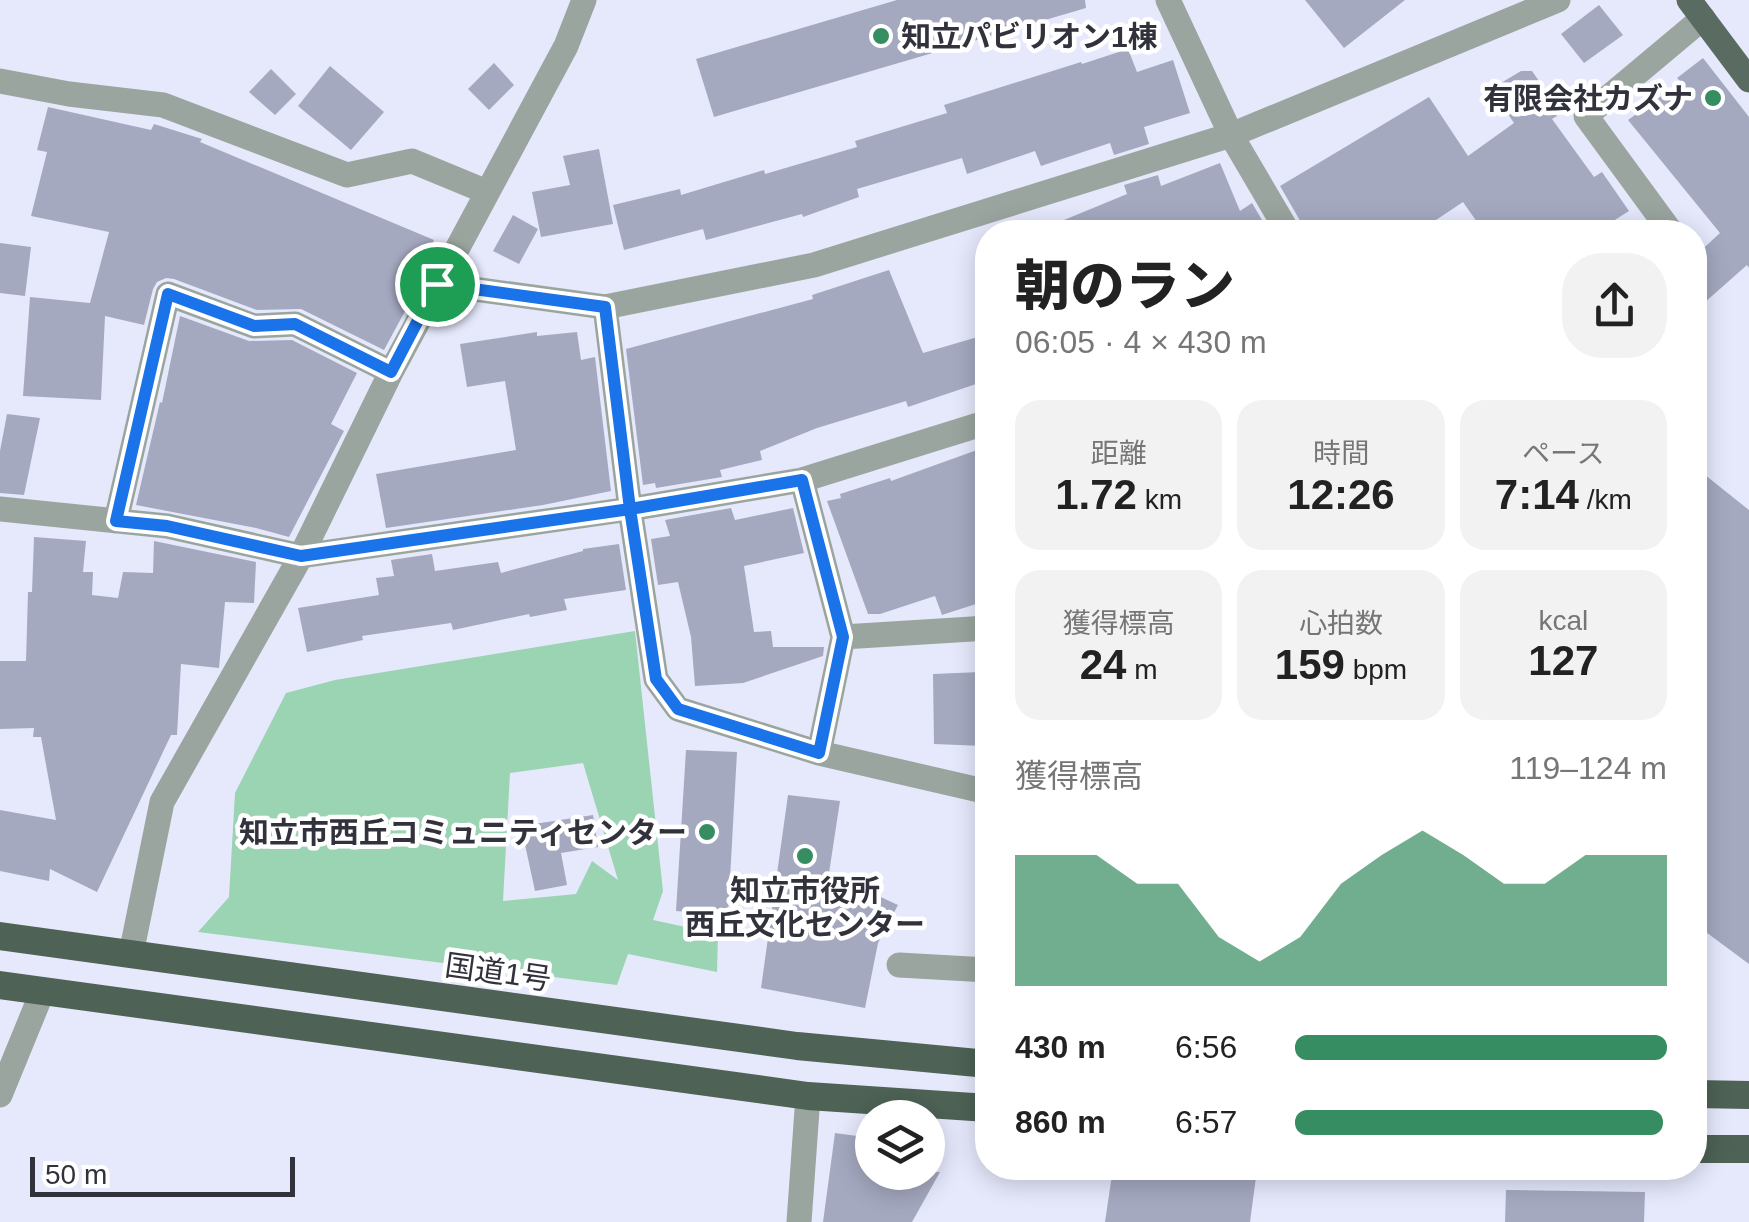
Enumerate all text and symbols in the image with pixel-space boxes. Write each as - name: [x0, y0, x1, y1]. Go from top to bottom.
- place label: 知立パビリオン1棟: [901, 20, 1158, 53]
- marker: 知立パビリオン1棟: [870, 25, 892, 47]
- place label: 有限会社カズナ: [1483, 82, 1693, 115]
- marker: 有限会社カズナ: [1702, 87, 1724, 109]
- pin: [395, 242, 480, 327]
- button: share: [1562, 253, 1667, 358]
- text: 朝のラン: [1015, 255, 1235, 317]
- icon: arrive: [410, 257, 465, 312]
- text: 06:05 · 4 × 430 m: [1015, 324, 1267, 360]
- text: 距離: [1091, 438, 1147, 469]
- text: 時間: [1313, 438, 1369, 469]
- text: ペース: [1522, 438, 1605, 469]
- text: 1.72: [1055, 471, 1137, 518]
- text: 12:26: [1287, 471, 1395, 518]
- text: 7:14: [1495, 471, 1579, 518]
- text: km: [1137, 484, 1182, 515]
- text: /km: [1579, 484, 1632, 515]
- text: kcal: [1538, 605, 1588, 636]
- text: 獲得標高: [1063, 608, 1175, 639]
- text: 心拍数: [1299, 608, 1383, 639]
- text: 127: [1528, 637, 1598, 684]
- text: 24: [1080, 641, 1126, 688]
- text: 159: [1275, 641, 1345, 688]
- text: m: [1126, 654, 1158, 685]
- text: bpm: [1345, 654, 1407, 685]
- text: 119–124 m: [1509, 750, 1667, 786]
- text: 獲得標高: [1015, 758, 1143, 794]
- place label: 知立市西丘コミュニティセンター: [239, 816, 687, 849]
- marker: 知立市西丘コミュニティセンター: [696, 821, 718, 843]
- marker: 知立市役所 西丘文化センター: [794, 845, 816, 867]
- place label: 知立市役所 西丘文化センター: [685, 874, 925, 941]
- street label: 国道1号: [443, 948, 553, 996]
- text: 430 m: [1015, 1029, 1106, 1065]
- text: 6:56: [1175, 1029, 1237, 1065]
- map controls: [855, 1100, 945, 1190]
- button: layers: [855, 1100, 945, 1190]
- text: 860 m: [1015, 1104, 1106, 1140]
- text: 6:57: [1175, 1104, 1237, 1140]
- scale bar: [30, 1152, 295, 1196]
- text: 50 m: [45, 1159, 107, 1190]

